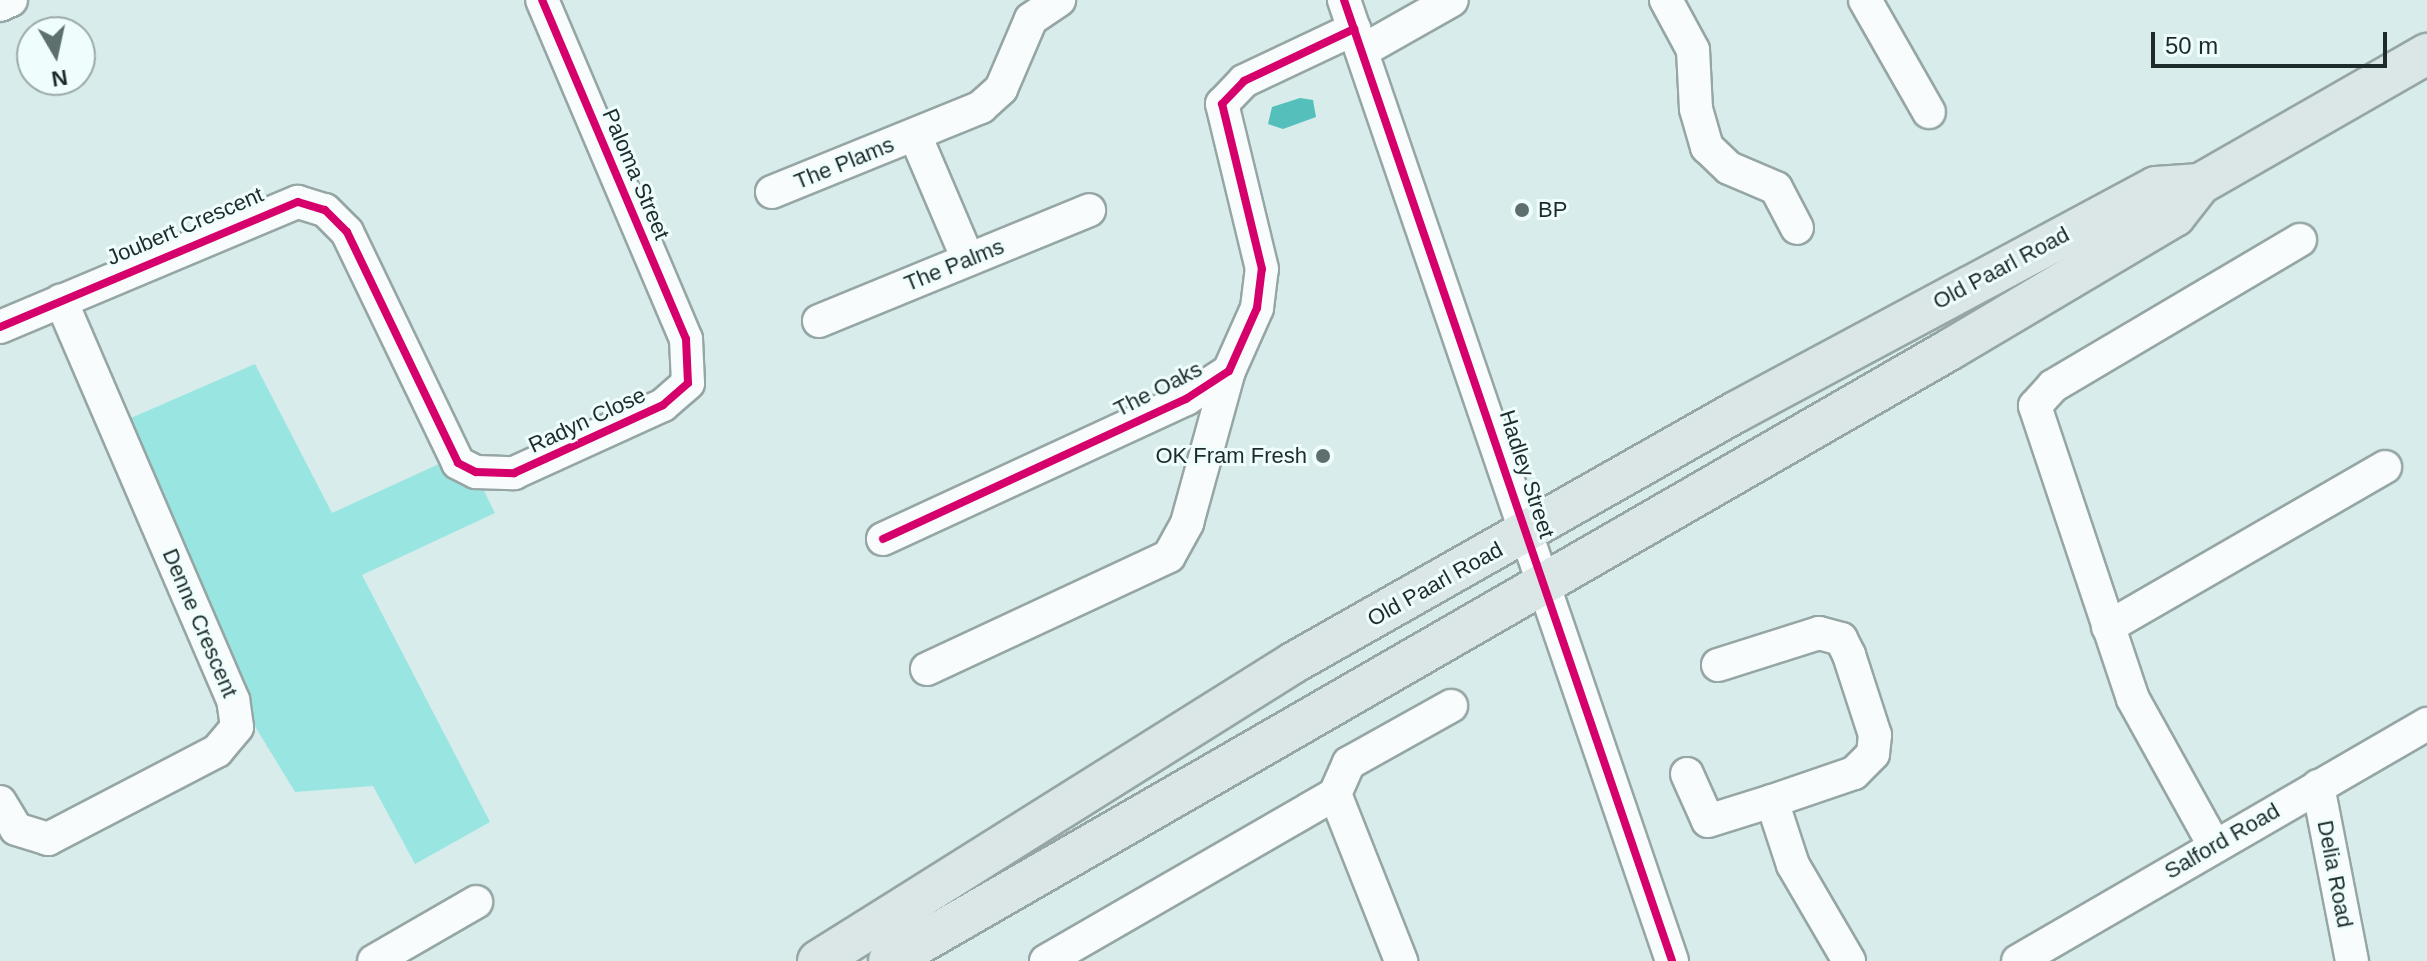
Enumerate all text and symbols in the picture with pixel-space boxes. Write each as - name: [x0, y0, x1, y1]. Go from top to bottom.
- north arrow: [16, 16, 96, 96]
- scale bar: [2155, 16, 2391, 66]
- text: 50 m: [2165, 32, 2218, 59]
- text: N: [50, 65, 69, 92]
- street label: Paloma Street: [597, 105, 675, 243]
- street label: The Plams: [790, 131, 898, 195]
- street label: Joubert Crescent: [103, 181, 267, 271]
- place label: BP: [1538, 197, 1567, 223]
- marker: BP: [1513, 201, 1531, 219]
- street label: Old Paarl Road: [1928, 221, 2074, 315]
- street label: The Palms: [900, 233, 1008, 297]
- street label: The Oaks: [1110, 356, 1206, 422]
- street label: Radyn Close: [524, 381, 650, 459]
- street label: Hadley Street: [1494, 407, 1560, 541]
- place label: OK Fram Fresh: [1155, 443, 1307, 469]
- marker: OK Fram Fresh: [1314, 447, 1332, 465]
- street label: Old Paarl Road: [1363, 536, 1507, 632]
- street label: Denne Crescent: [157, 545, 243, 701]
- street label: Salford Road: [2160, 797, 2284, 885]
- street label: Delia Road: [2312, 818, 2358, 930]

